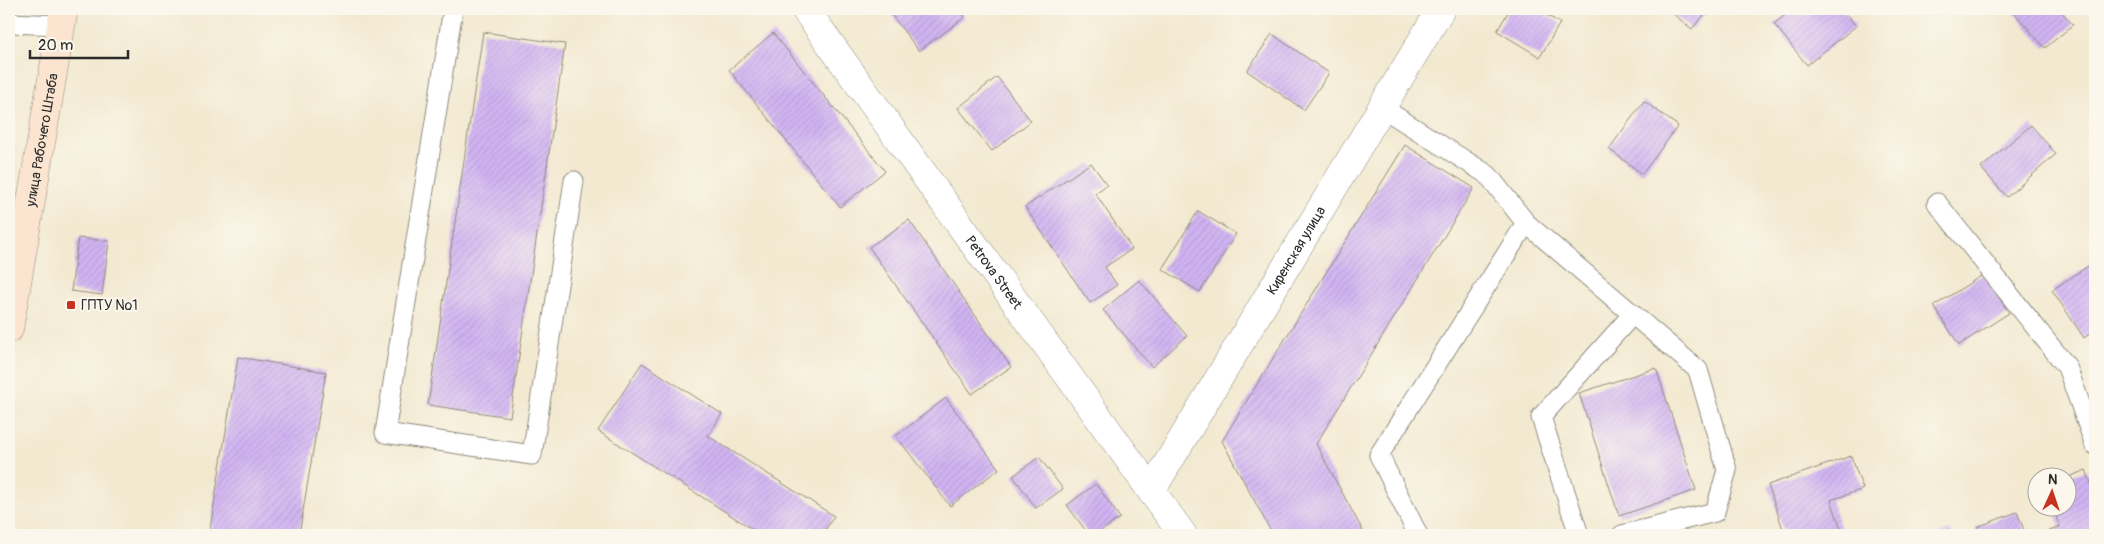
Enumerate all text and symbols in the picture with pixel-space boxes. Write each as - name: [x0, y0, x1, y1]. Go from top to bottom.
- scale bar: [30, 28, 128, 60]
- text: 20 m: [38, 36, 73, 55]
- street label: улица Рабочего Штаба: [22, 72, 62, 209]
- street label: Киренская улица: [1263, 203, 1329, 298]
- street label: Petrova Street: [962, 232, 1026, 313]
- place label: ГПТУ №1: [81, 297, 138, 314]
- marker: ГПТУ №1: [65, 299, 77, 311]
- north arrow: [2026, 466, 2076, 516]
- text: N: [2047, 471, 2058, 488]

